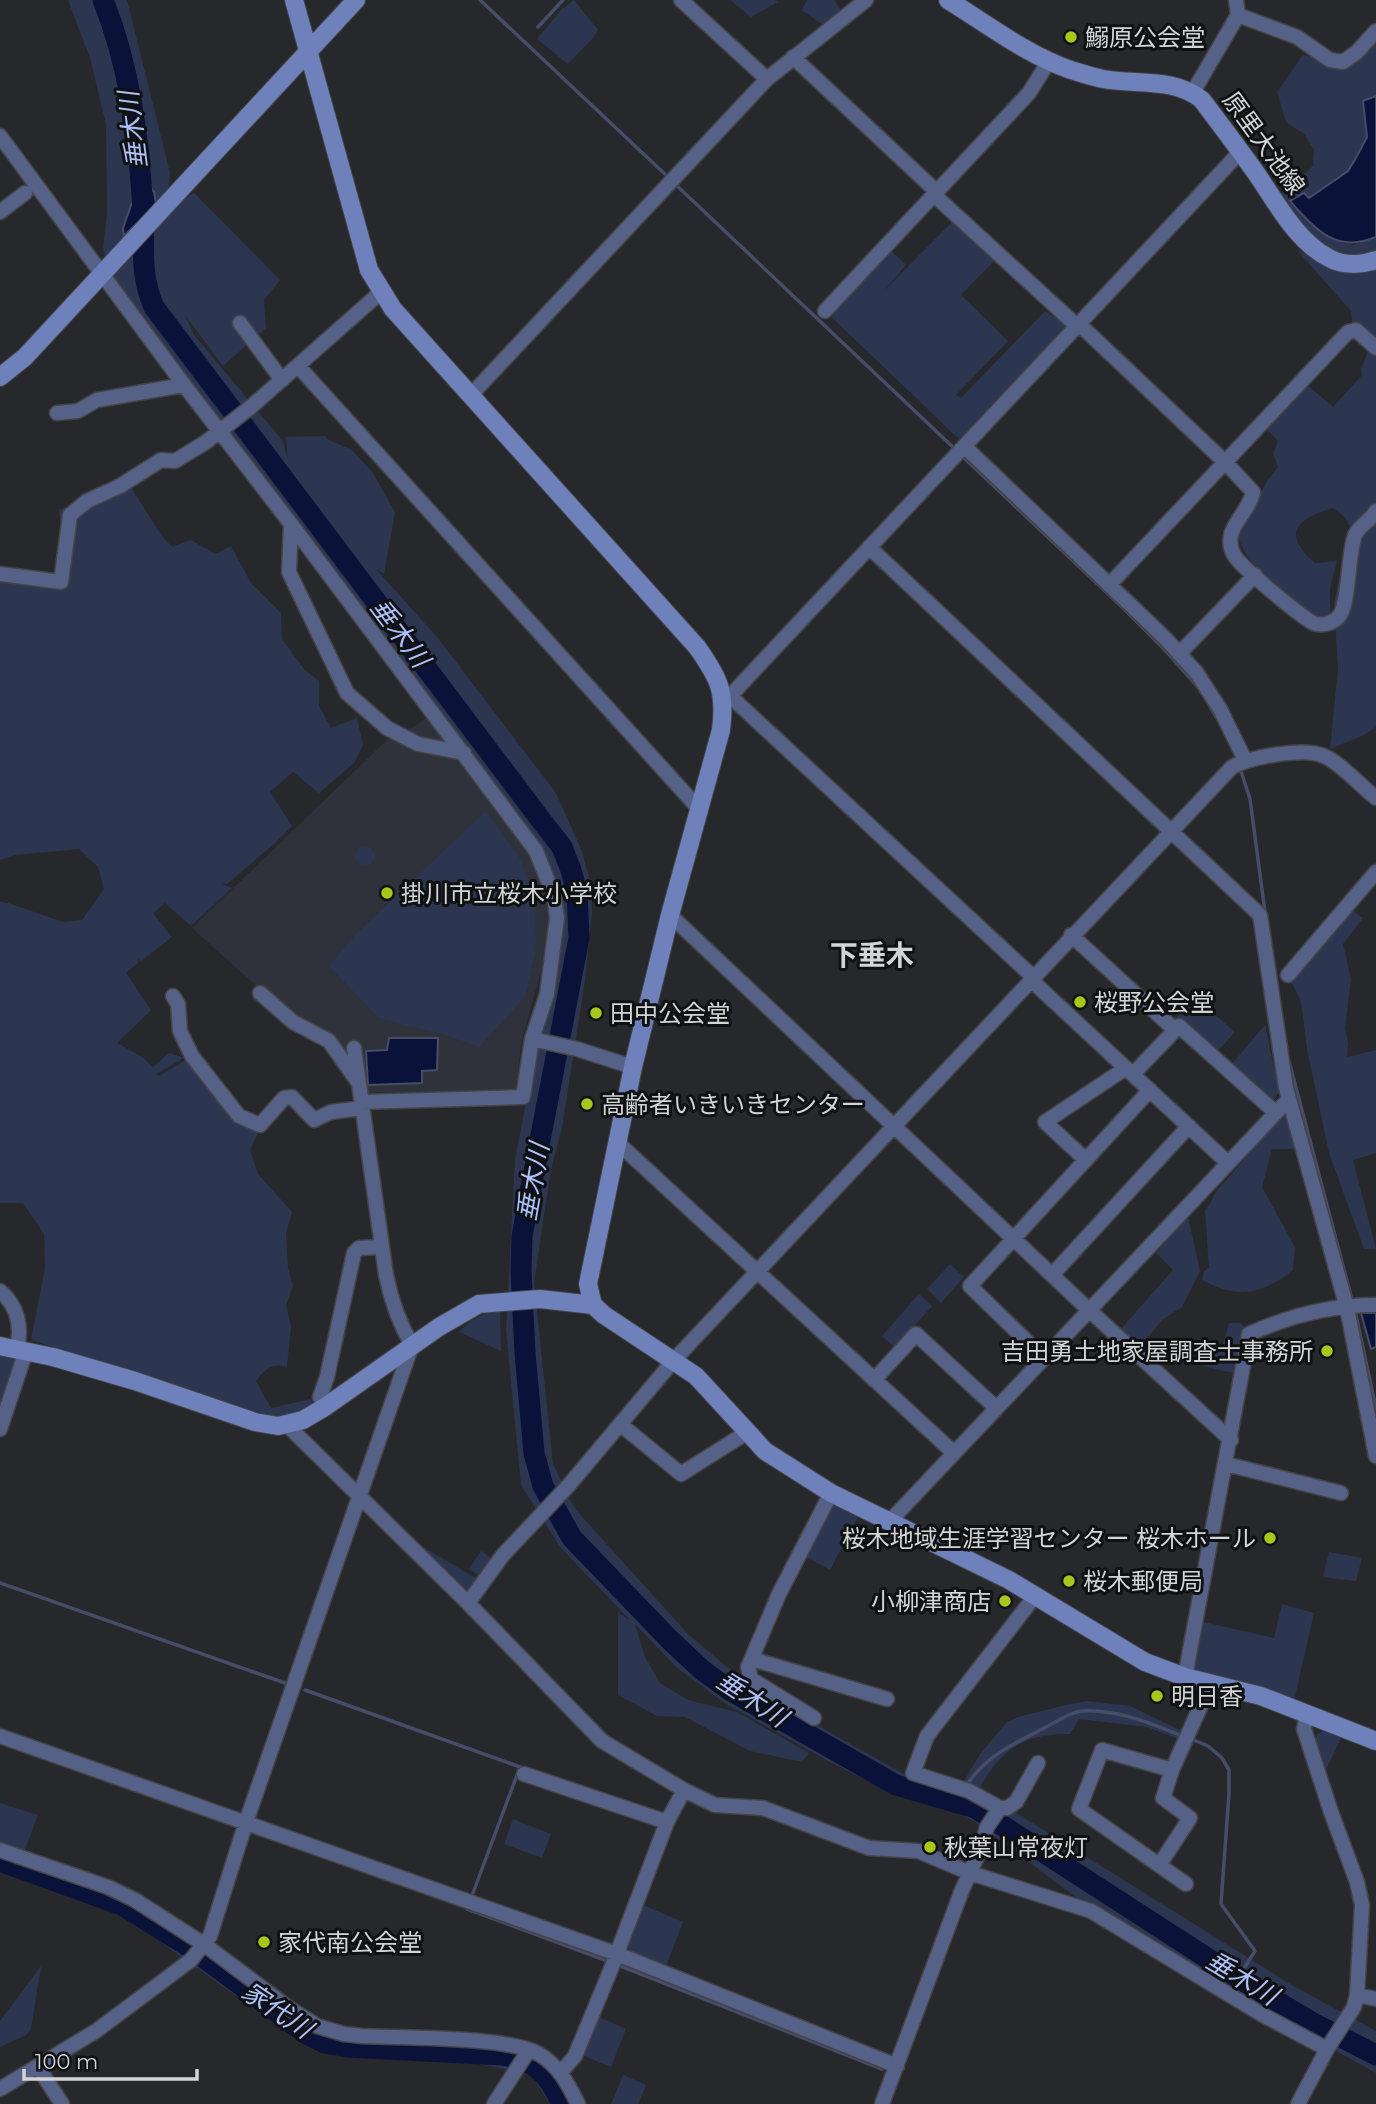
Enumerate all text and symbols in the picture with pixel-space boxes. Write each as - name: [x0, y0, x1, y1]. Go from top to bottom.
- place label: 鰯原公会堂: [1085, 23, 1205, 52]
- marker: 鰯原公会堂: [1063, 29, 1079, 45]
- water label: 垂木川: [112, 86, 154, 171]
- street label: 原里大池線: [1217, 86, 1311, 200]
- water label: 垂木川: [364, 592, 438, 676]
- place label: 掛川市立桜木小学校: [401, 879, 617, 908]
- marker: 掛川市立桜木小学校: [379, 885, 395, 901]
- district label: 下垂木: [830, 938, 914, 972]
- place label: 桜野公会堂: [1094, 988, 1214, 1017]
- marker: 桜野公会堂: [1072, 994, 1088, 1010]
- place label: 田中公会堂: [610, 999, 730, 1028]
- marker: 田中公会堂: [588, 1005, 604, 1021]
- place label: 高齢者いきいきセンター: [601, 1090, 865, 1119]
- marker: 高齢者いきいきセンター: [579, 1096, 595, 1112]
- water label: 垂木川: [510, 1138, 556, 1223]
- place label: 吉田勇土地家屋調査士事務所: [1001, 1337, 1313, 1366]
- marker: 吉田勇土地家屋調査士事務所: [1319, 1343, 1335, 1359]
- place label: 桜木地域生涯学習センター 桜木ホール: [842, 1524, 1256, 1553]
- marker: 桜木地域生涯学習センター 桜木ホール: [1262, 1530, 1278, 1546]
- place label: 桜木郵便局: [1083, 1567, 1203, 1596]
- marker: 桜木郵便局: [1061, 1573, 1077, 1589]
- place label: 小柳津商店: [871, 1587, 991, 1616]
- marker: 小柳津商店: [997, 1593, 1013, 1609]
- water label: 垂木川: [711, 1664, 796, 1735]
- place label: 明日香: [1171, 1682, 1243, 1711]
- marker: 明日香: [1149, 1688, 1165, 1704]
- place label: 秋葉山常夜灯: [944, 1833, 1088, 1862]
- marker: 秋葉山常夜灯: [922, 1839, 938, 1855]
- place label: 家代南公会堂: [278, 1928, 422, 1957]
- marker: 家代南公会堂: [256, 1934, 272, 1950]
- water label: 垂木川: [1200, 1944, 1286, 2013]
- water label: 家代川: [236, 1975, 321, 2047]
- scale bar: [24, 2038, 198, 2082]
- text: 100 m: [35, 2049, 98, 2074]

